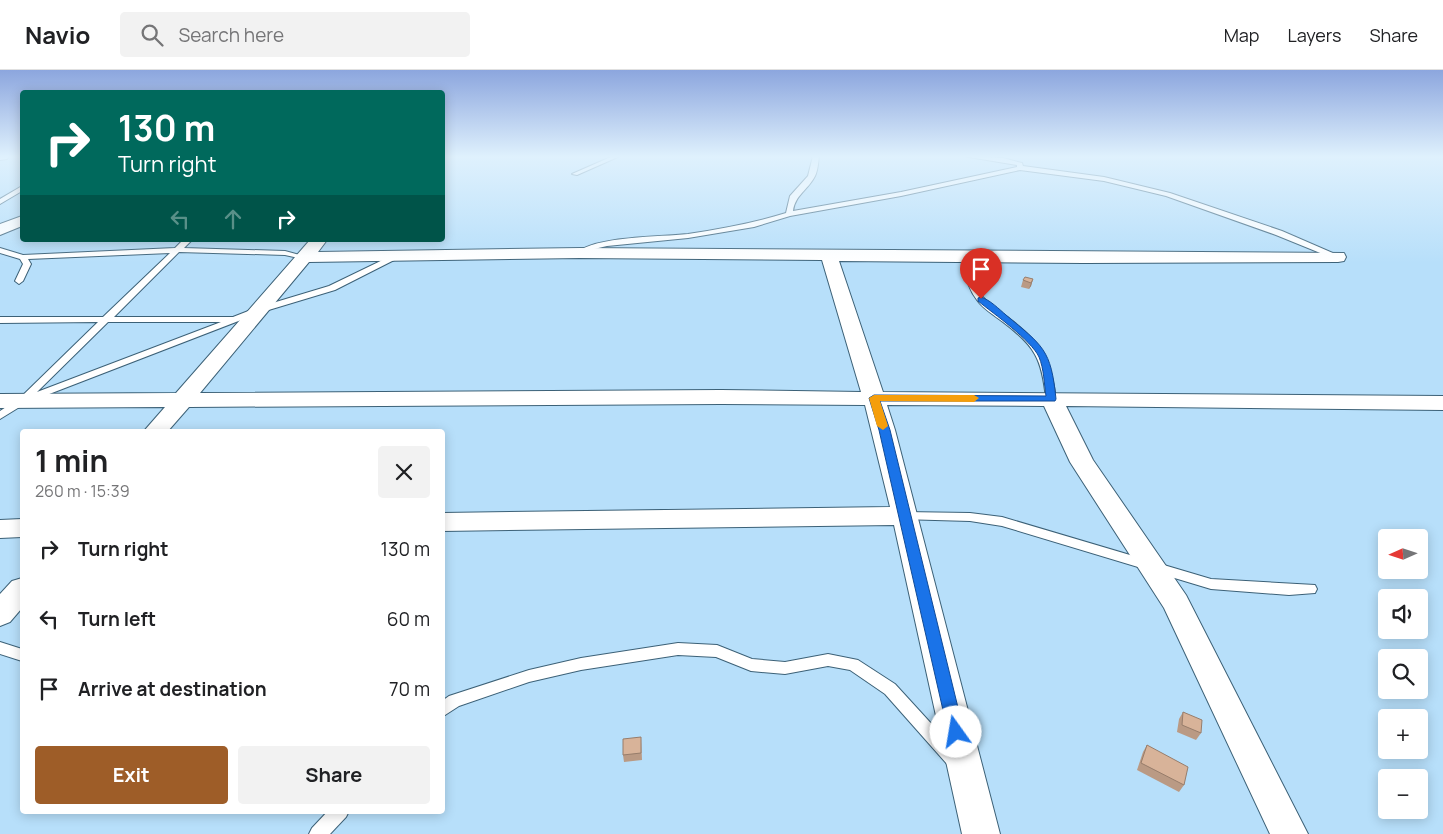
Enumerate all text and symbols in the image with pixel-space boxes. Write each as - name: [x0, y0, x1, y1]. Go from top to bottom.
- search box: [120, 12, 470, 57]
- text: Navio: [25, 18, 90, 51]
- icon: search: [138, 21, 166, 49]
- text: Search here: [178, 22, 284, 48]
- text: Map: [1224, 23, 1259, 47]
- text: Layers: [1287, 23, 1341, 47]
- text: Share: [1369, 23, 1418, 47]
- text: 130 m: [118, 104, 215, 152]
- icon: right: [35, 110, 100, 175]
- text: Turn right: [118, 149, 216, 179]
- icon: left: [166, 205, 194, 233]
- icon: ahead: [219, 205, 247, 233]
- icon: right: [272, 205, 300, 233]
- pin: [960, 248, 1002, 299]
- icon: arrive: [967, 255, 995, 283]
- text: 1 min: [35, 440, 108, 481]
- button: close: [378, 446, 430, 498]
- text: 260 m · 15:39: [35, 480, 130, 502]
- north arrow: [1378, 529, 1428, 579]
- map controls: [1378, 529, 1428, 819]
- icon: right: [35, 535, 63, 563]
- text: Turn right: [78, 536, 168, 562]
- text: 130 m: [381, 536, 430, 562]
- button: sound: [1378, 589, 1428, 639]
- icon: left: [35, 605, 63, 633]
- text: Turn left: [78, 606, 156, 632]
- text: 60 m: [387, 606, 430, 632]
- button: search: [1378, 649, 1428, 699]
- icon: arrive: [35, 675, 63, 703]
- text: Arrive at destination: [78, 676, 267, 702]
- text: 70 m: [389, 676, 430, 702]
- position arrow: [929, 705, 981, 757]
- button: +: [1378, 709, 1428, 759]
- button: Exit: [35, 746, 228, 804]
- button: Share: [238, 746, 430, 804]
- button: −: [1378, 769, 1428, 819]

